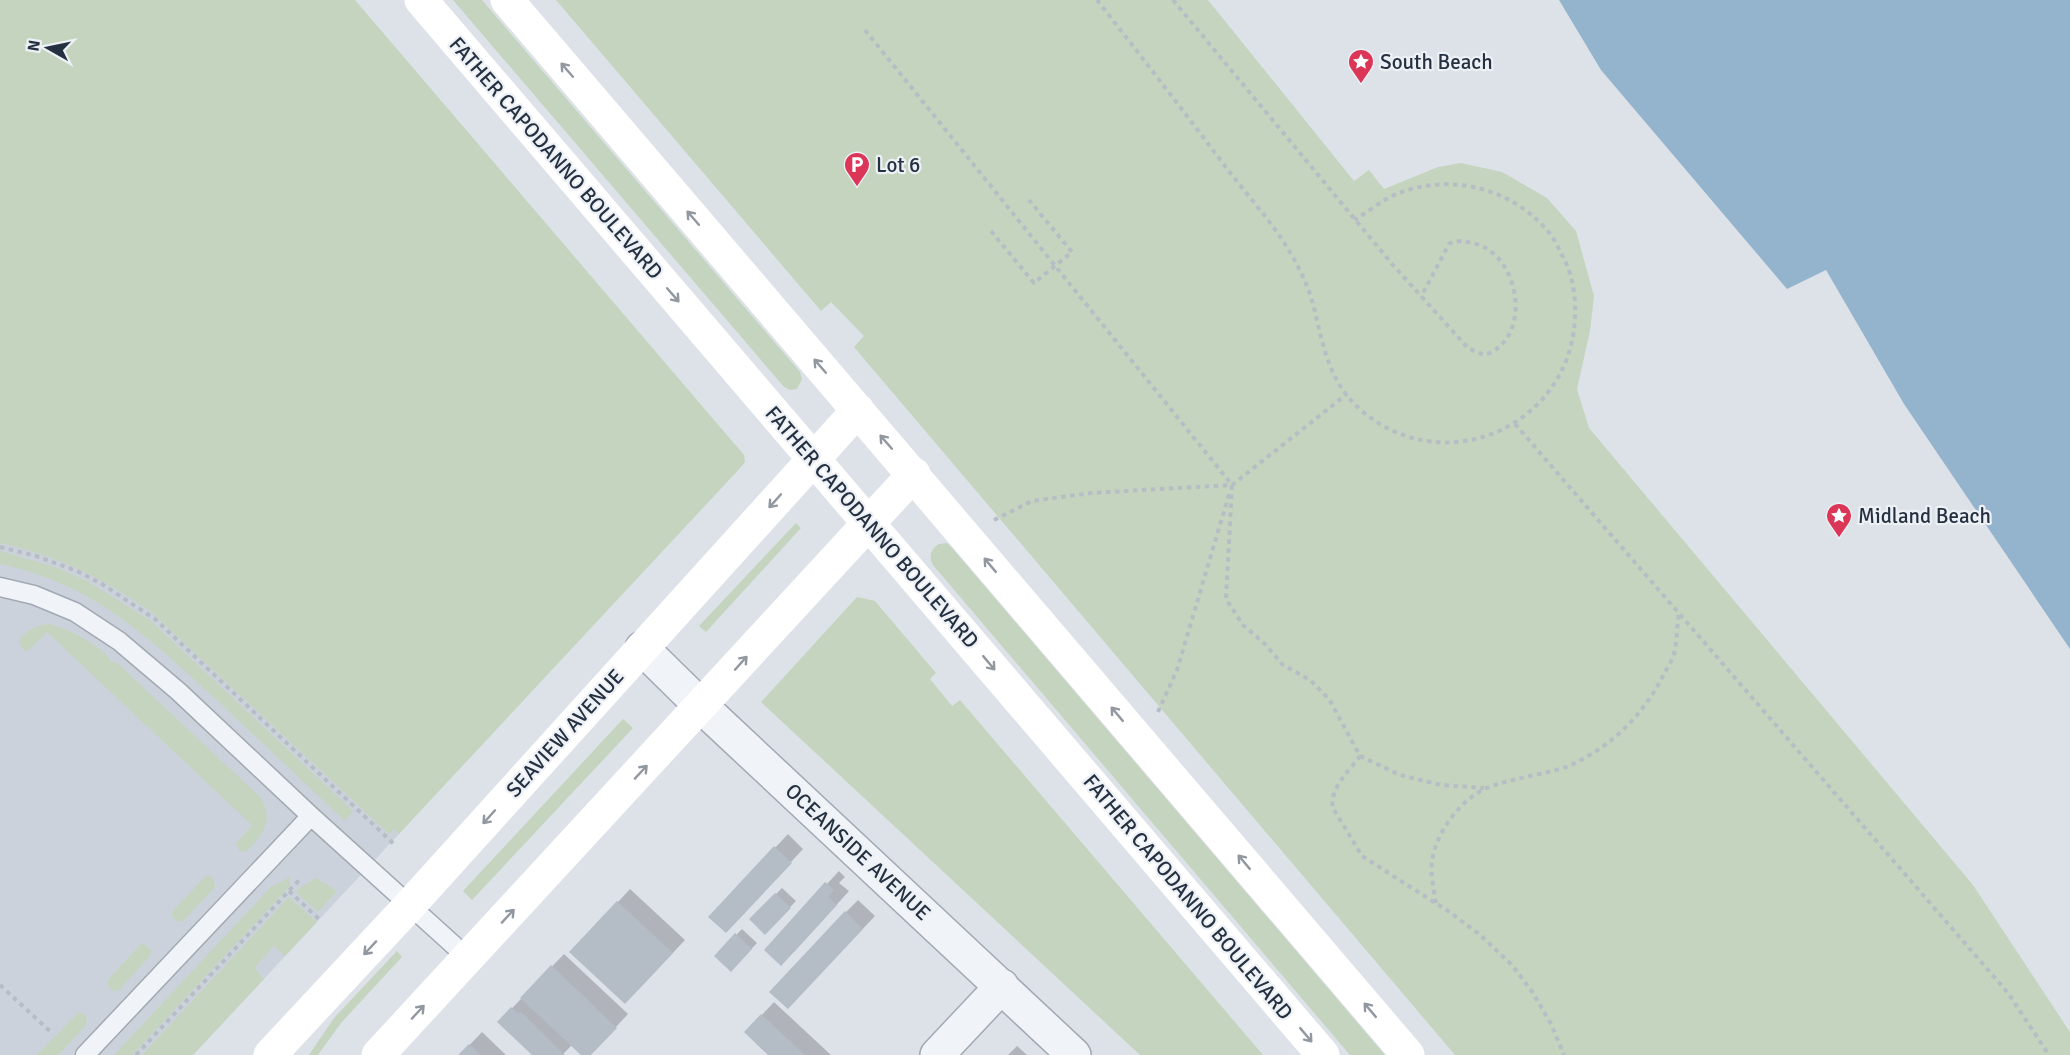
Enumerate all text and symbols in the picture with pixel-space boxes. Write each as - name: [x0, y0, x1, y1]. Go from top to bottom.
- north arrow: [18, 18, 78, 78]
- street label: FATHER CAPODANNO BOULEVARD: [444, 32, 668, 284]
- text: N: [23, 39, 45, 53]
- place icon: South Beach: [1346, 47, 1376, 85]
- place label: South Beach: [1380, 49, 1493, 75]
- one-way arrow: [560, 62, 573, 78]
- parking icon: Lot 6: [842, 150, 872, 188]
- place label: Lot 6: [876, 152, 920, 178]
- one-way arrow: [687, 210, 700, 226]
- one-way arrow: [667, 287, 680, 303]
- one-way arrow: [813, 359, 827, 374]
- street label: FATHER CAPODANNO BOULEVARD: [760, 401, 984, 653]
- one-way arrow: [879, 435, 893, 450]
- one-way arrow: [768, 493, 782, 508]
- place icon: Midland Beach: [1824, 501, 1854, 539]
- place label: Midland Beach: [1858, 503, 1991, 529]
- one-way arrow: [984, 557, 997, 573]
- one-way arrow: [982, 655, 996, 670]
- one-way arrow: [734, 656, 748, 671]
- street label: SEAVIEW AVENUE: [501, 663, 629, 803]
- one-way arrow: [1110, 707, 1124, 722]
- one-way arrow: [633, 765, 648, 780]
- street label: FATHER CAPODANNO BOULEVARD: [1078, 769, 1298, 1025]
- street label: OCEANSIDE AVENUE: [780, 778, 936, 926]
- one-way arrow: [482, 810, 496, 825]
- one-way arrow: [1237, 854, 1250, 870]
- one-way arrow: [501, 909, 515, 924]
- one-way arrow: [363, 940, 377, 955]
- one-way arrow: [1363, 1003, 1377, 1018]
- one-way arrow: [411, 1005, 426, 1020]
- one-way arrow: [1299, 1027, 1313, 1042]

